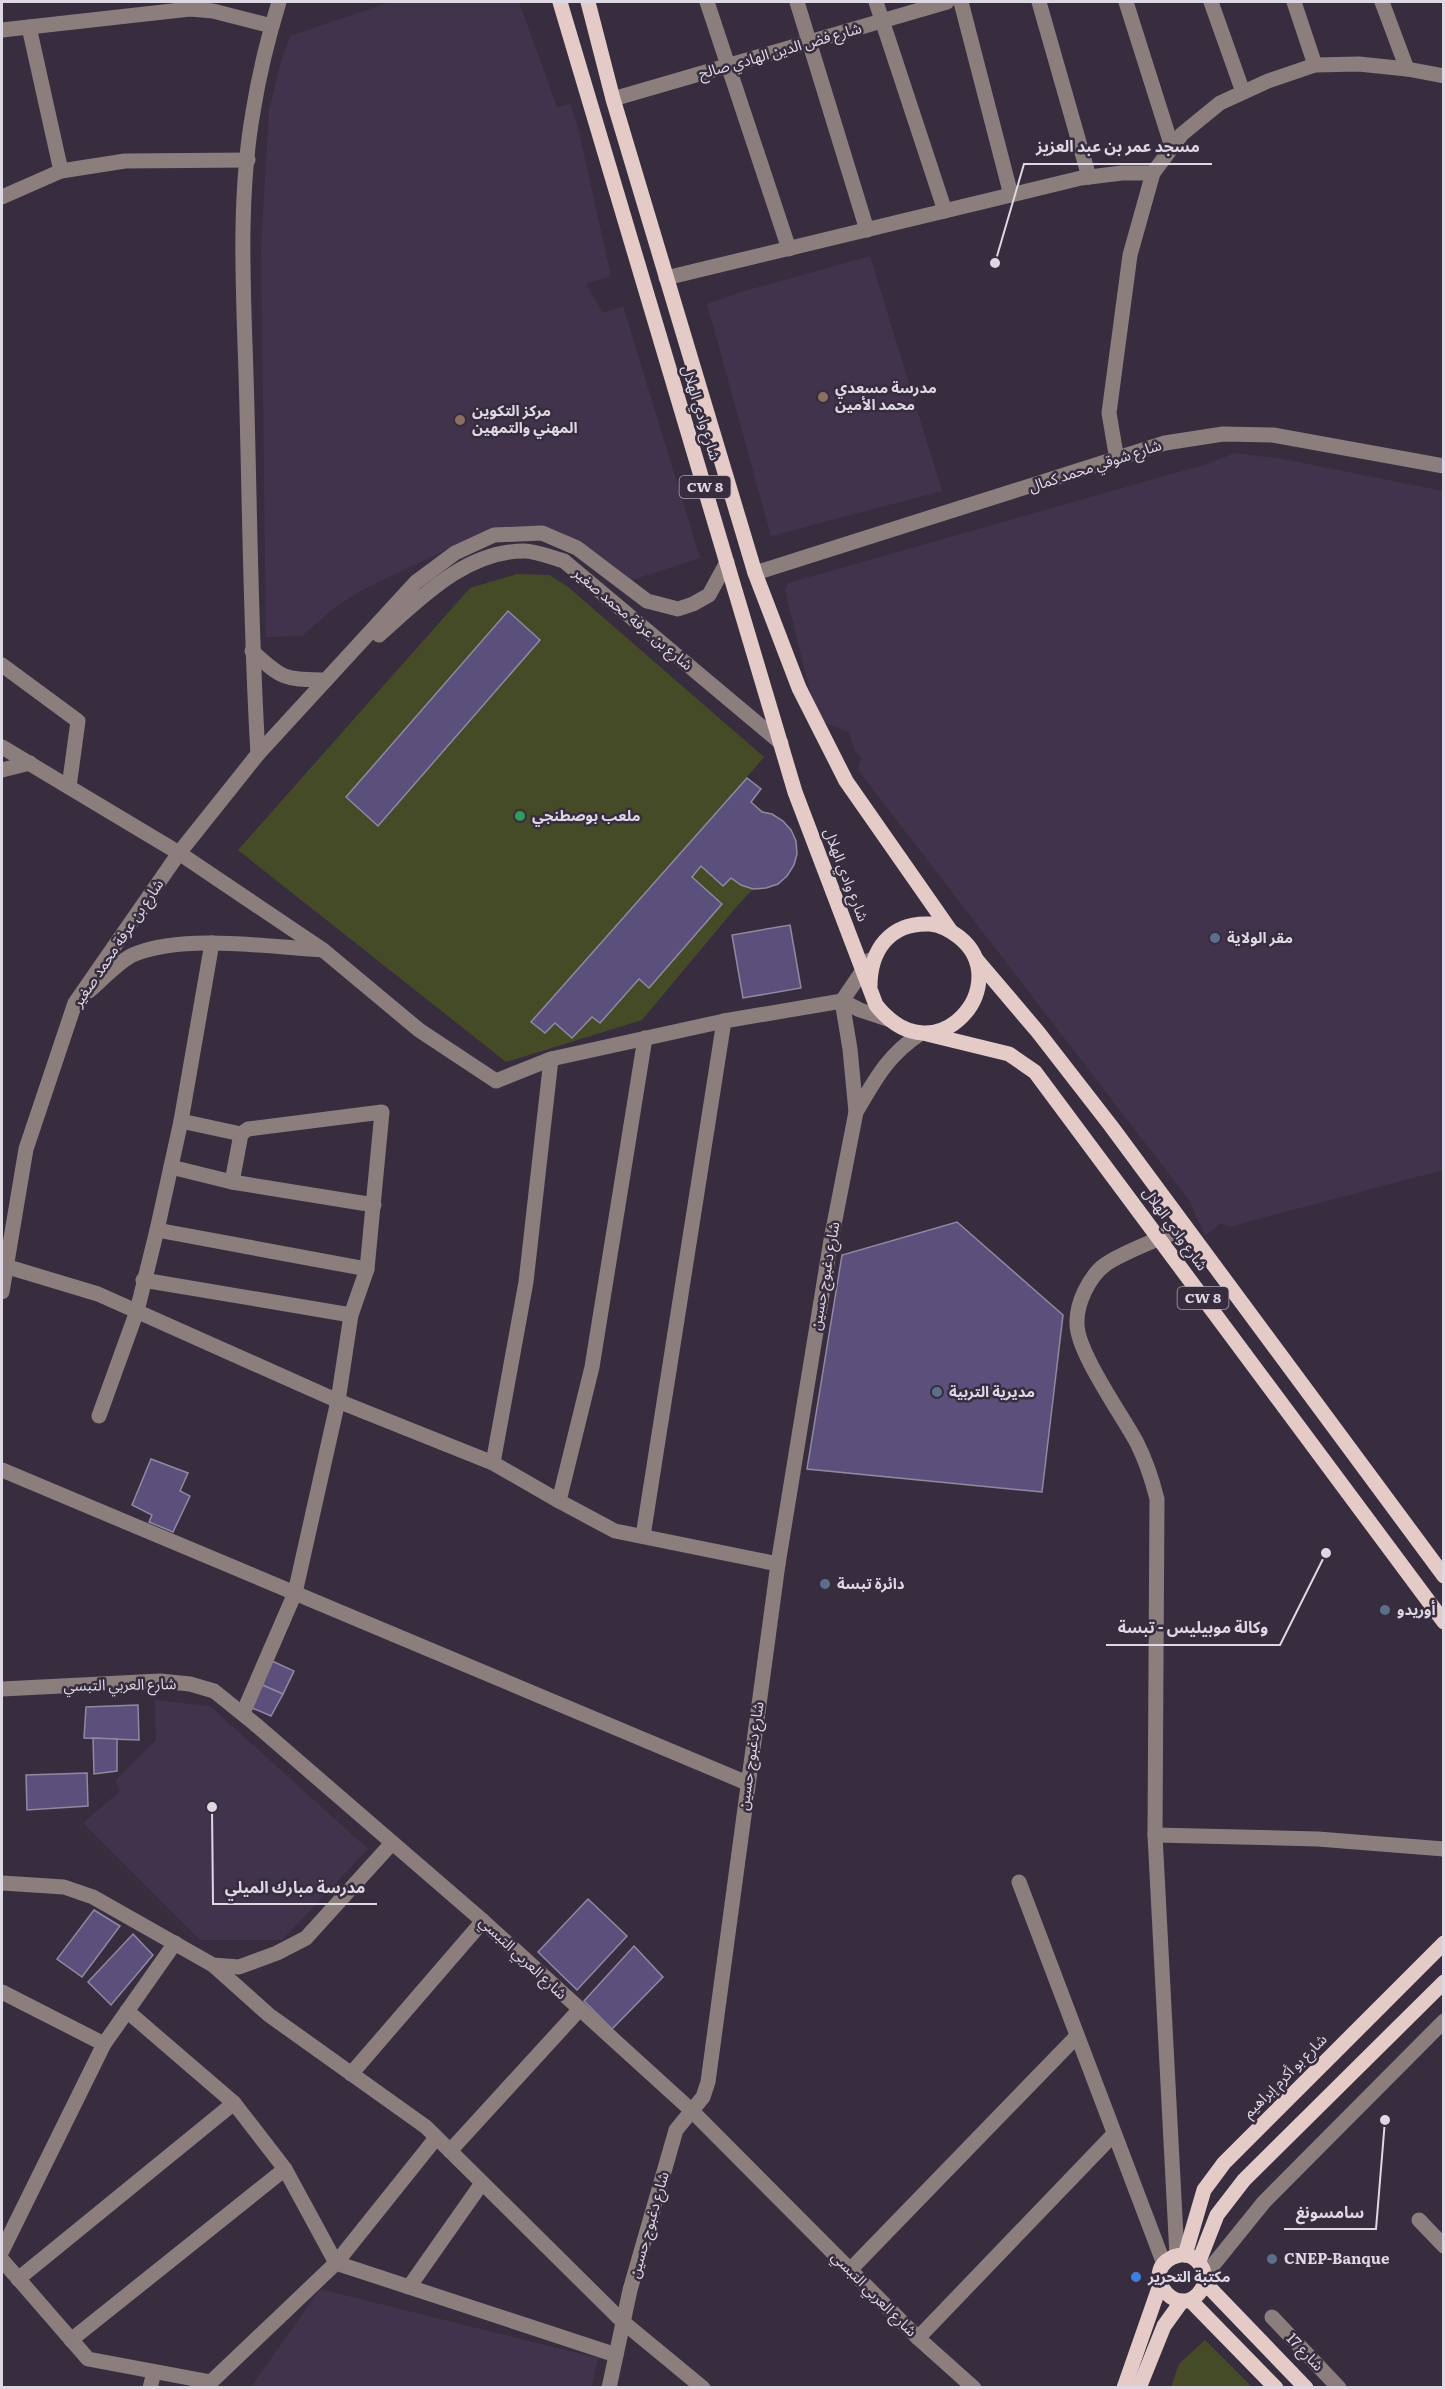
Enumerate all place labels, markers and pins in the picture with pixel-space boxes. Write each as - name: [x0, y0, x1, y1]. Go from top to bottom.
- callout: مسجد عمر بن عبد العزيز: [1024, 130, 1212, 164]
- place label: مدرسة مسعدي محمد الأمين: [835, 375, 937, 415]
- marker: مدرسة مسعدي محمد الأمين: [816, 390, 830, 404]
- place label: مركز التكوين المهني والتمهين: [472, 398, 578, 439]
- marker: مركز التكوين المهني والتمهين: [453, 413, 467, 427]
- place label: ملعب بوصطنجي: [532, 803, 641, 827]
- marker: ملعب بوصطنجي: [513, 809, 527, 823]
- place label: مقر الولاية: [1227, 925, 1293, 948]
- marker: مقر الولاية: [1208, 931, 1222, 945]
- place label: مديرية التربية: [949, 1379, 1035, 1402]
- marker: مديرية التربية: [930, 1385, 944, 1399]
- place label: دائرة تبسة: [837, 1571, 905, 1594]
- marker: دائرة تبسة: [818, 1577, 832, 1591]
- place label: أوريدو: [1397, 1597, 1436, 1620]
- marker: أوريدو: [1378, 1603, 1392, 1617]
- callout: وكالة موبيليس - تبسة: [1106, 1611, 1280, 1645]
- callout: مدرسة مبارك الميلي: [213, 1870, 377, 1904]
- callout: سامسونغ: [1284, 2195, 1376, 2229]
- place label: CNEP-Banque: [1284, 2246, 1390, 2269]
- marker: CNEP-Banque: [1265, 2252, 1279, 2266]
- place label: مكتبة التحرير: [1147, 2264, 1231, 2287]
- marker: مكتبة التحرير: [1129, 2270, 1143, 2284]

